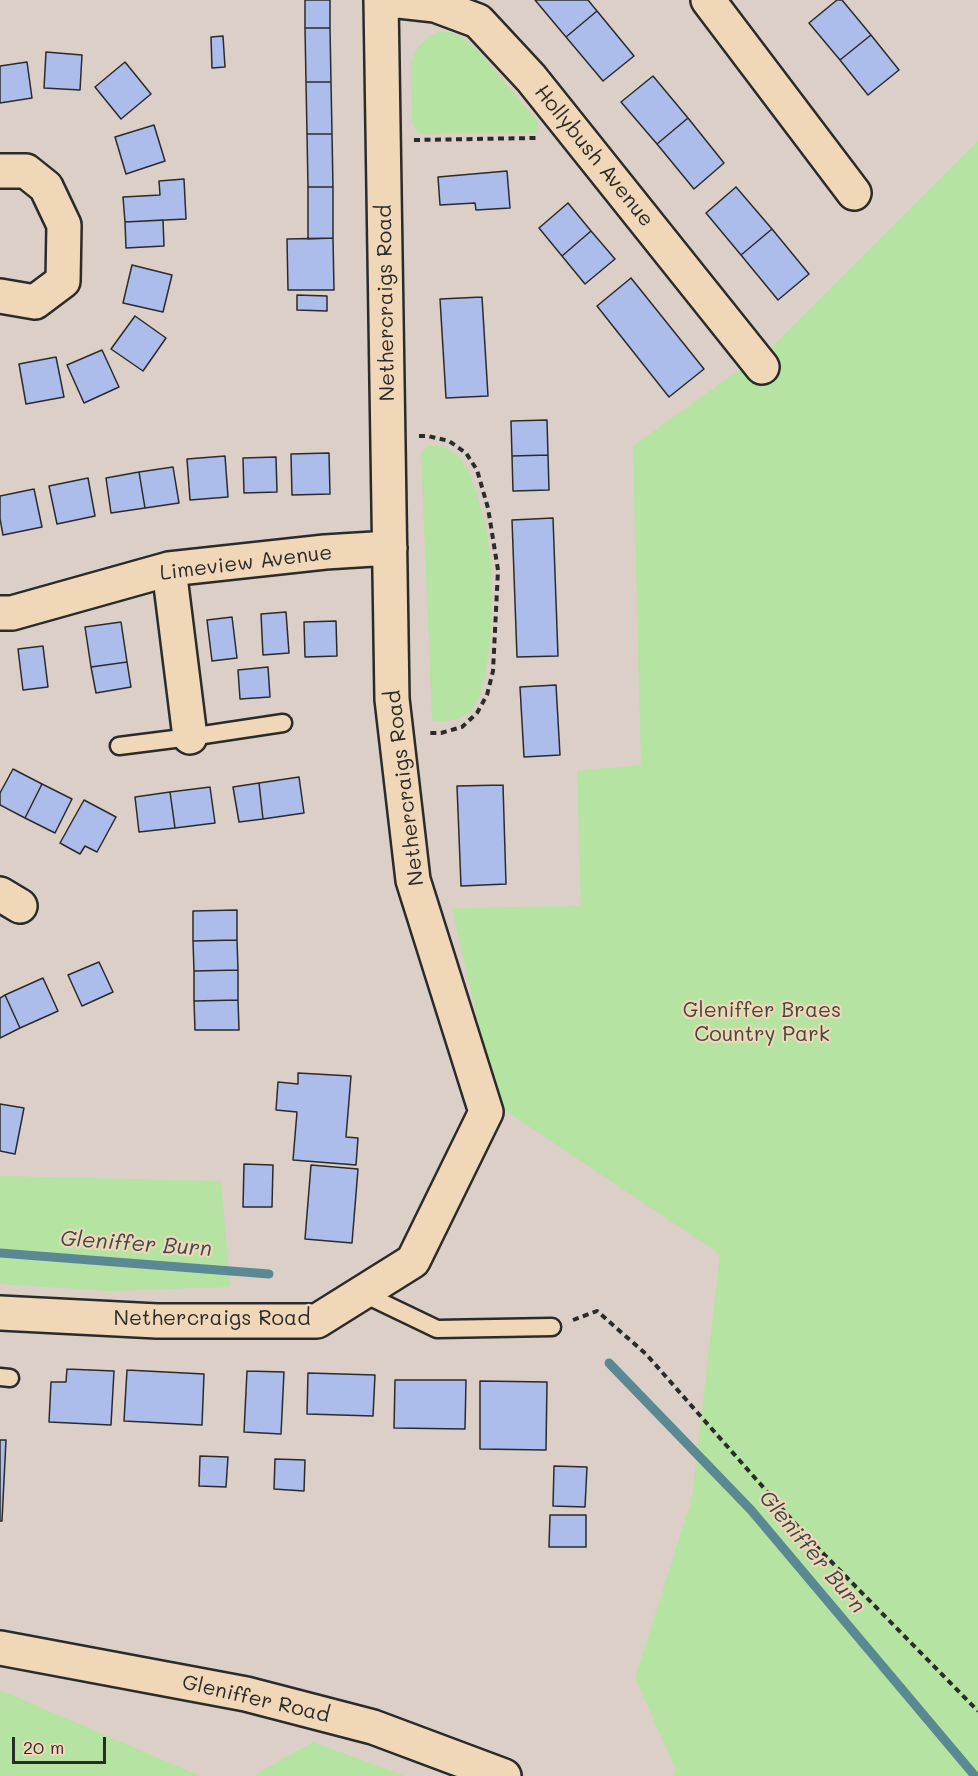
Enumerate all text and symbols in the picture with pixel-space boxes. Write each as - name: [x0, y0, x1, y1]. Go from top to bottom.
- street label: Hollybush Avenue: [529, 80, 659, 232]
- street label: Nethercraigs Road: [372, 204, 400, 402]
- street label: Limeview Avenue: [158, 540, 334, 586]
- street label: Nethercraigs Road: [380, 689, 430, 887]
- park label: Gleniffer Braes Country Park: [683, 998, 841, 1048]
- water label: Gleniffer Burn: [59, 1226, 213, 1262]
- street label: Nethercraigs Road: [114, 1306, 310, 1332]
- water label: Gleniffer Burn: [753, 1485, 871, 1619]
- street label: Gleniffer Road: [180, 1670, 332, 1728]
- scale bar: [15, 1725, 110, 1763]
- text: 20 m: [23, 1735, 64, 1759]

